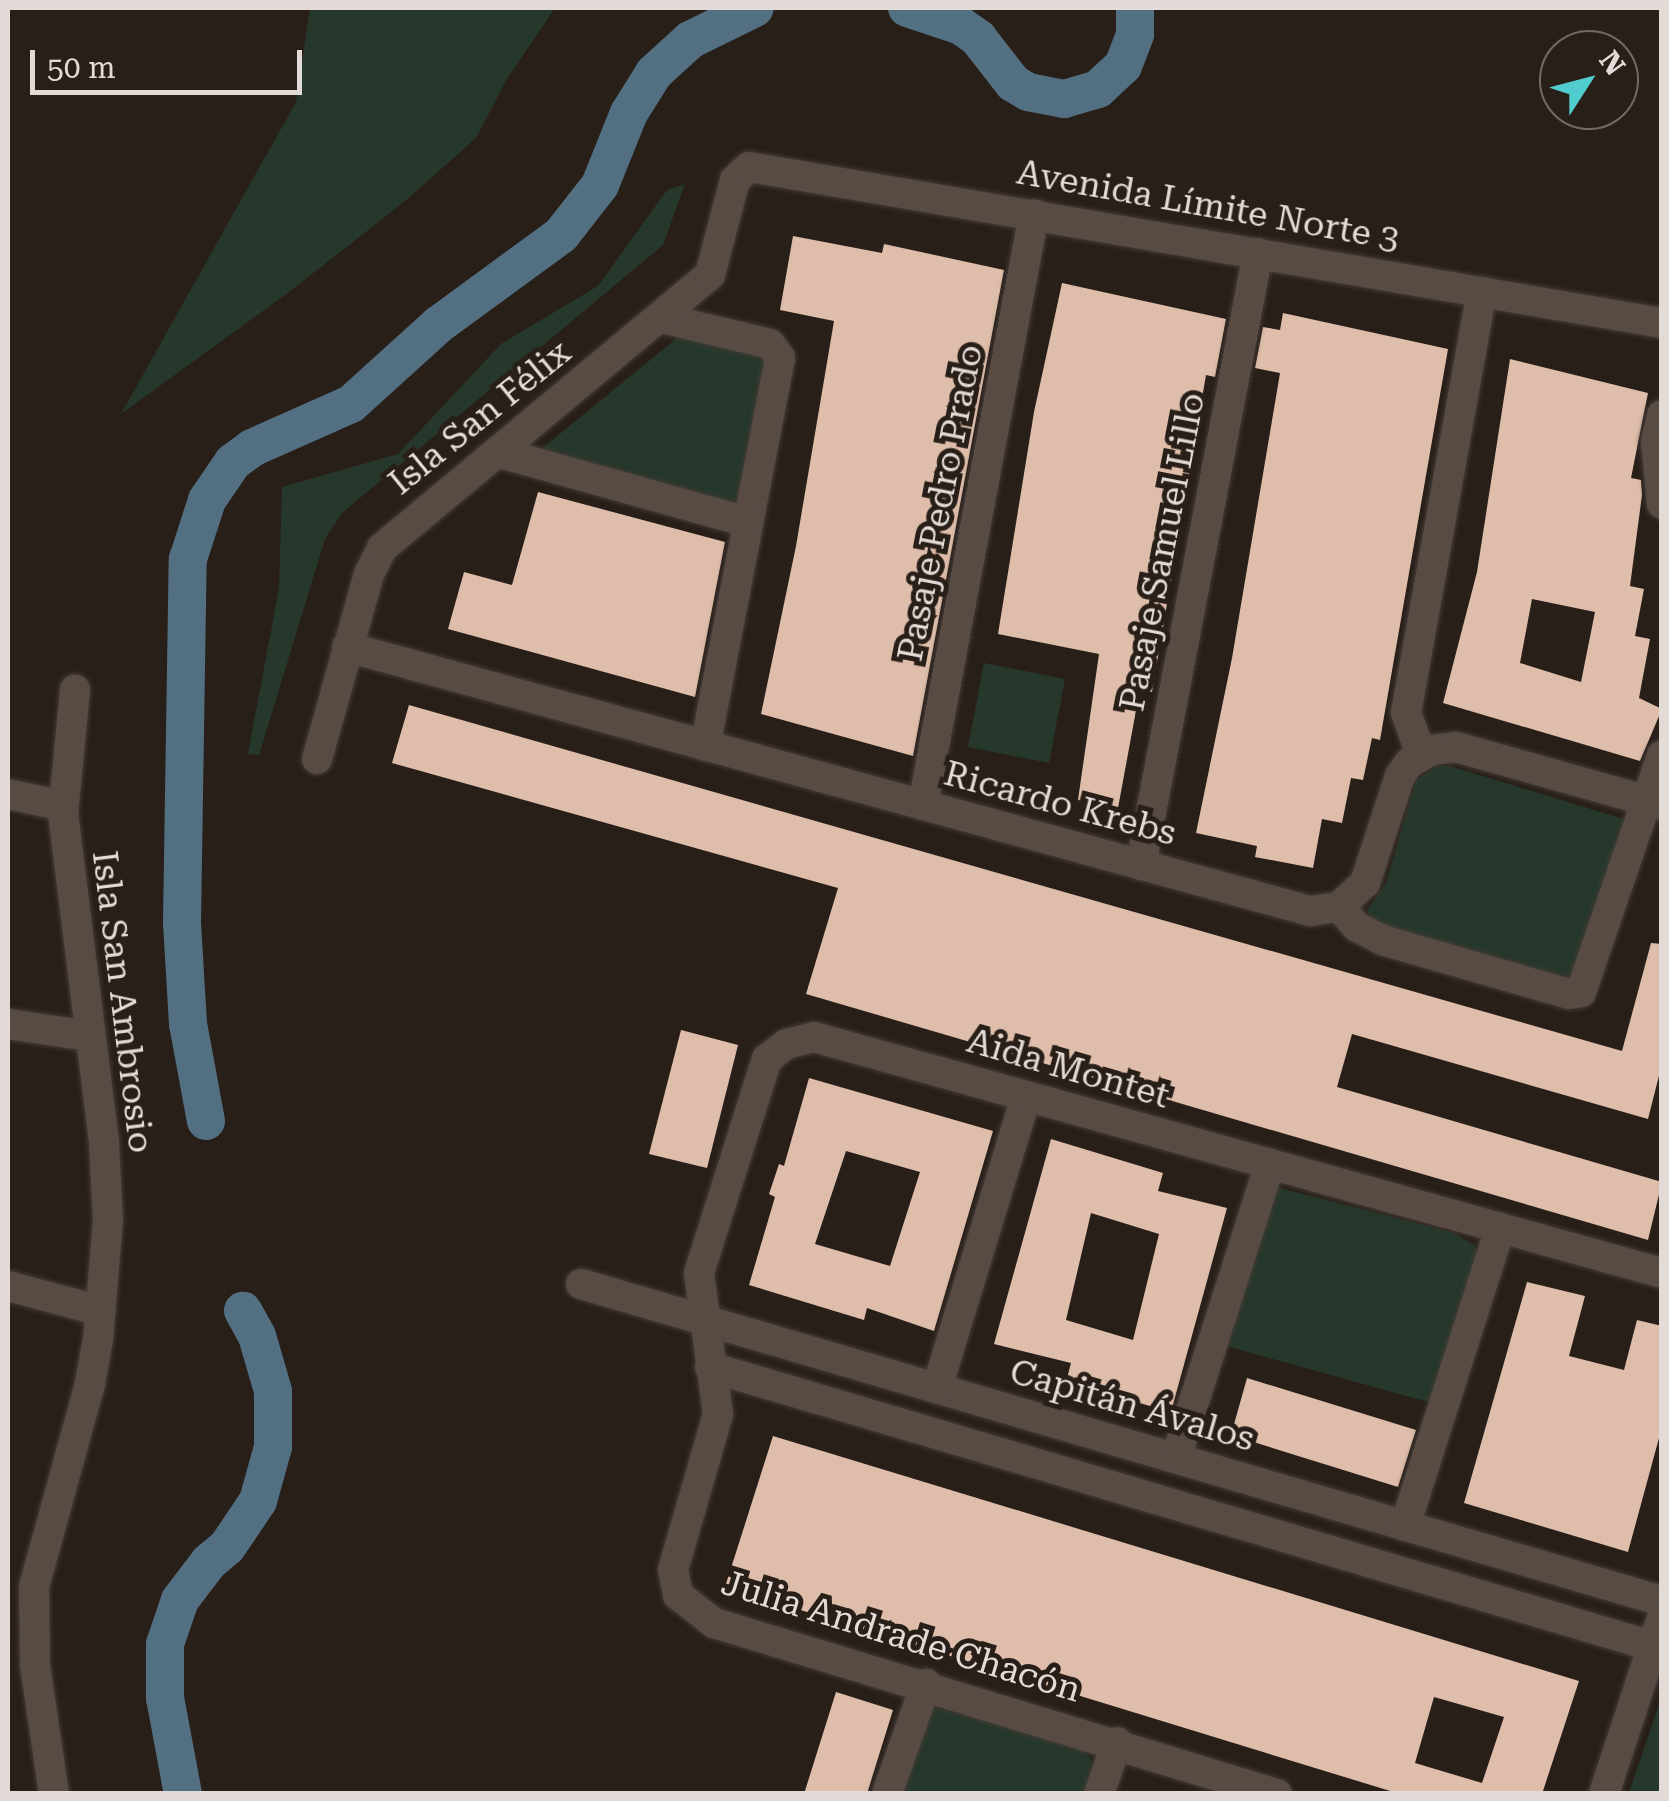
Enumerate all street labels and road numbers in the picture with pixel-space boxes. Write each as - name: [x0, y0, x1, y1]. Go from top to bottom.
- street label: Avenida Límite Norte 3: [1014, 152, 1402, 260]
- street label: Isla San Félix: [381, 332, 579, 504]
- street label: Pasaje Pedro Prado: [890, 341, 992, 665]
- street label: Pasaje Samuel Lillo: [1112, 389, 1214, 715]
- street label: Ricardo Krebs: [939, 753, 1181, 855]
- street label: Isla San Ambrosio: [83, 849, 161, 1155]
- street label: Aida Montet: [962, 1020, 1174, 1118]
- street label: Capitán Ávalos: [1005, 1351, 1259, 1461]
- street label: Julia Andrade Chacón: [716, 1562, 1086, 1712]

